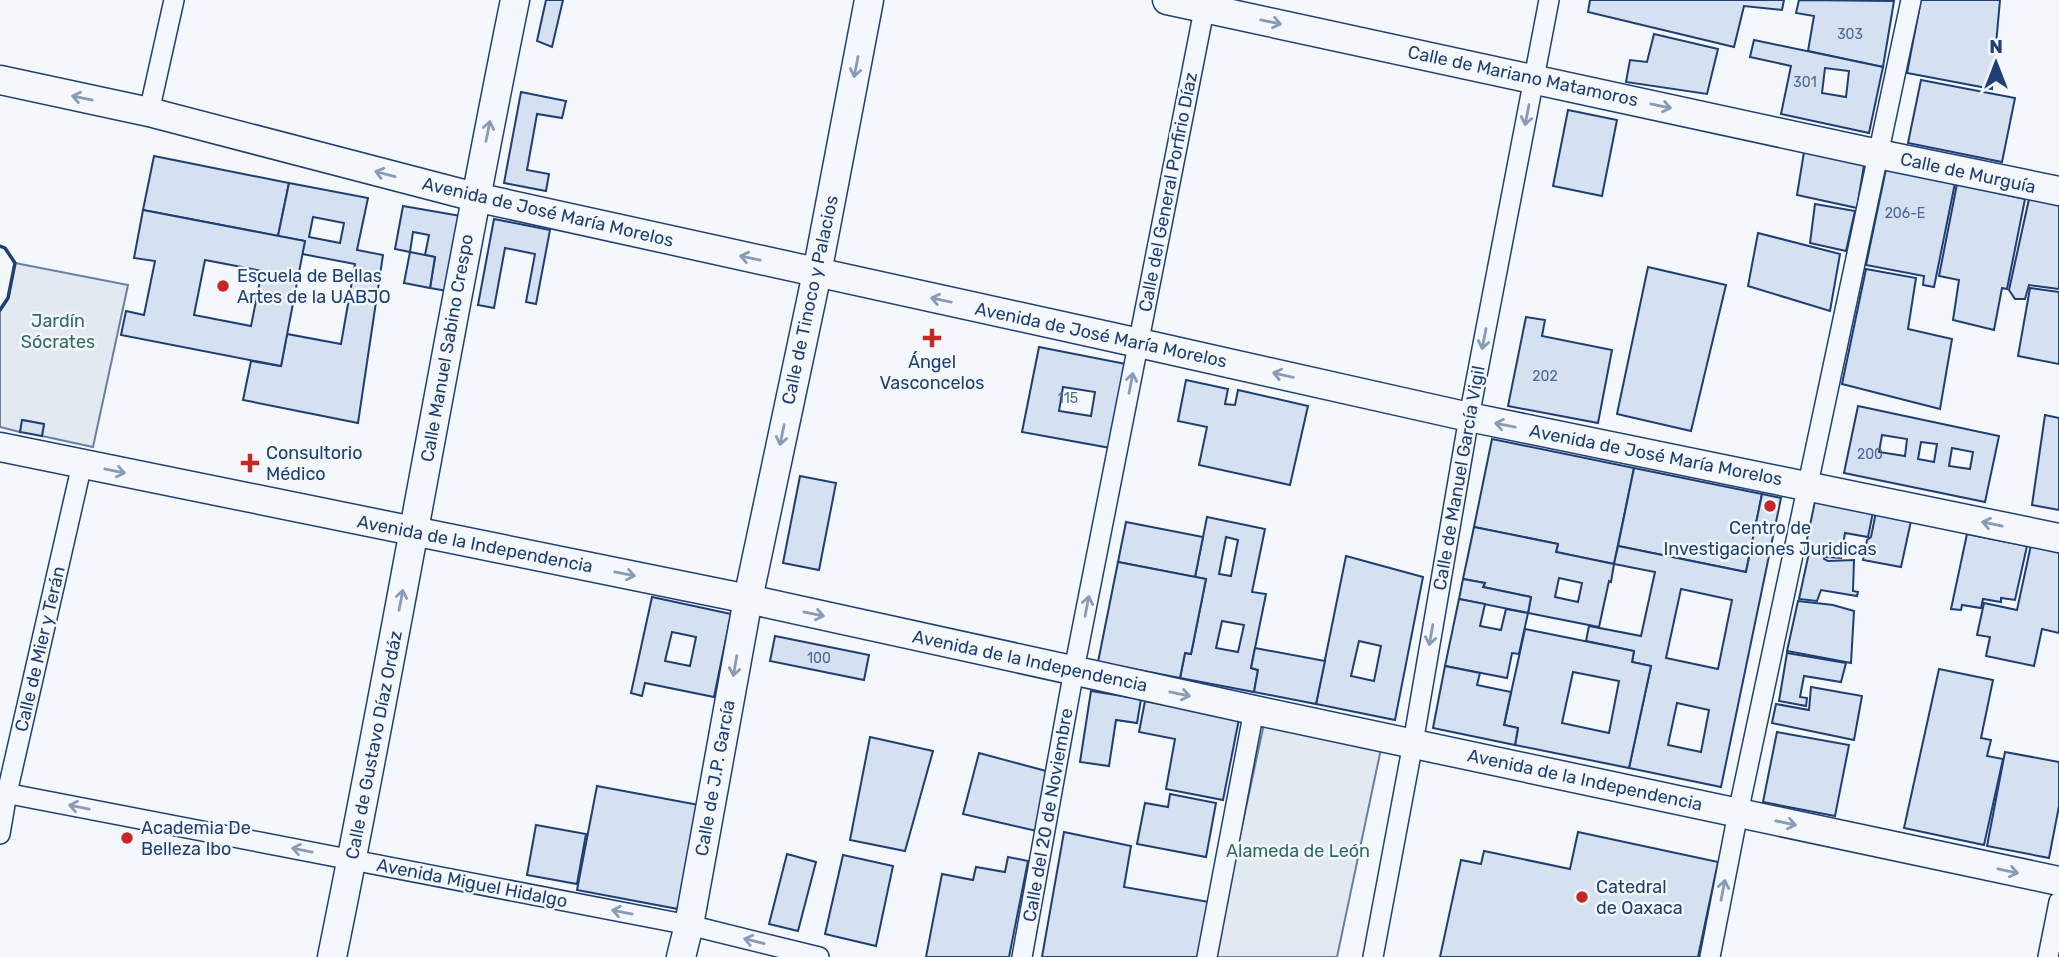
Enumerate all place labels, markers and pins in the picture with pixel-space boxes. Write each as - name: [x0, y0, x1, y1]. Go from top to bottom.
- place label: Escuela de Bellas Artes de la UABJO: [237, 265, 391, 308]
- marker: Escuela de Bellas Artes de la UABJO: [215, 278, 231, 294]
- marker: Ángel Vasconcelos: [922, 328, 942, 348]
- place label: Ángel Vasconcelos: [880, 351, 984, 394]
- place label: Consultorio Médico: [266, 442, 363, 485]
- marker: Consultorio Médico: [240, 453, 260, 473]
- marker: Centro de Investigaciones Juridicas: [1762, 498, 1778, 514]
- place label: Centro de Investigaciones Juridicas: [1663, 517, 1877, 560]
- place label: Academia De Belleza Ibo: [141, 817, 251, 860]
- marker: Academia De Belleza Ibo: [119, 830, 135, 846]
- place label: Catedral de Oaxaca: [1596, 876, 1683, 919]
- marker: Catedral de Oaxaca: [1574, 889, 1590, 905]

